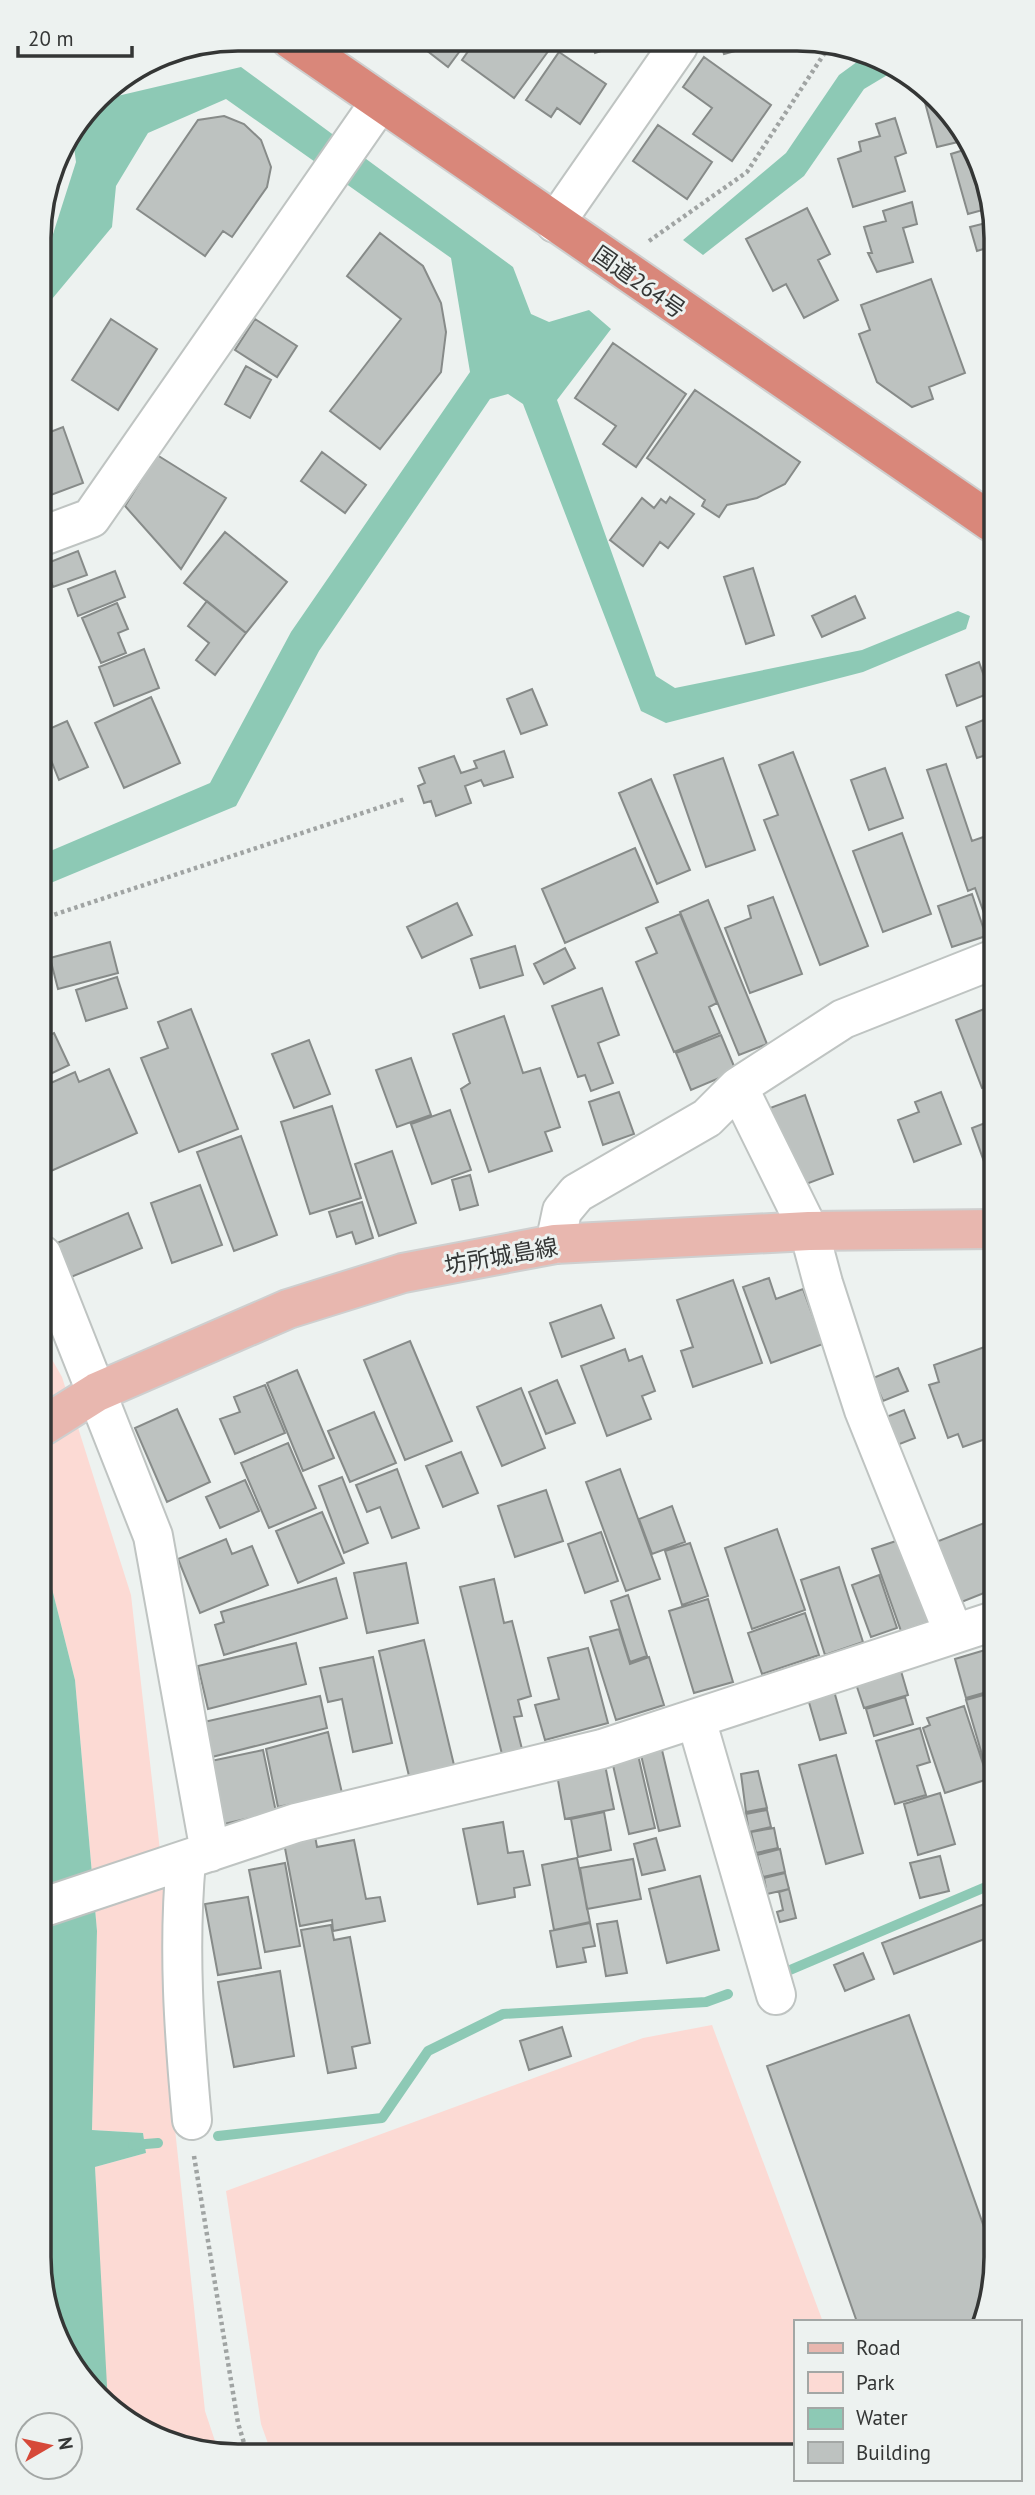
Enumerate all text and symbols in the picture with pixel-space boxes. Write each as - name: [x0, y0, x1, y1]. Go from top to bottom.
- scale bar: [18, 14, 131, 58]
- text: 20 m: [28, 25, 74, 52]
- street label: 国道264号: [587, 239, 691, 324]
- street label: 坊所城島線: [442, 1231, 560, 1280]
- legend: [794, 2320, 1021, 2481]
- text: Road: [856, 2334, 900, 2361]
- text: Park: [856, 2369, 895, 2396]
- text: Water: [856, 2404, 908, 2431]
- north arrow: [14, 2411, 84, 2481]
- text: N: [53, 2435, 79, 2451]
- text: Building: [856, 2439, 931, 2466]

